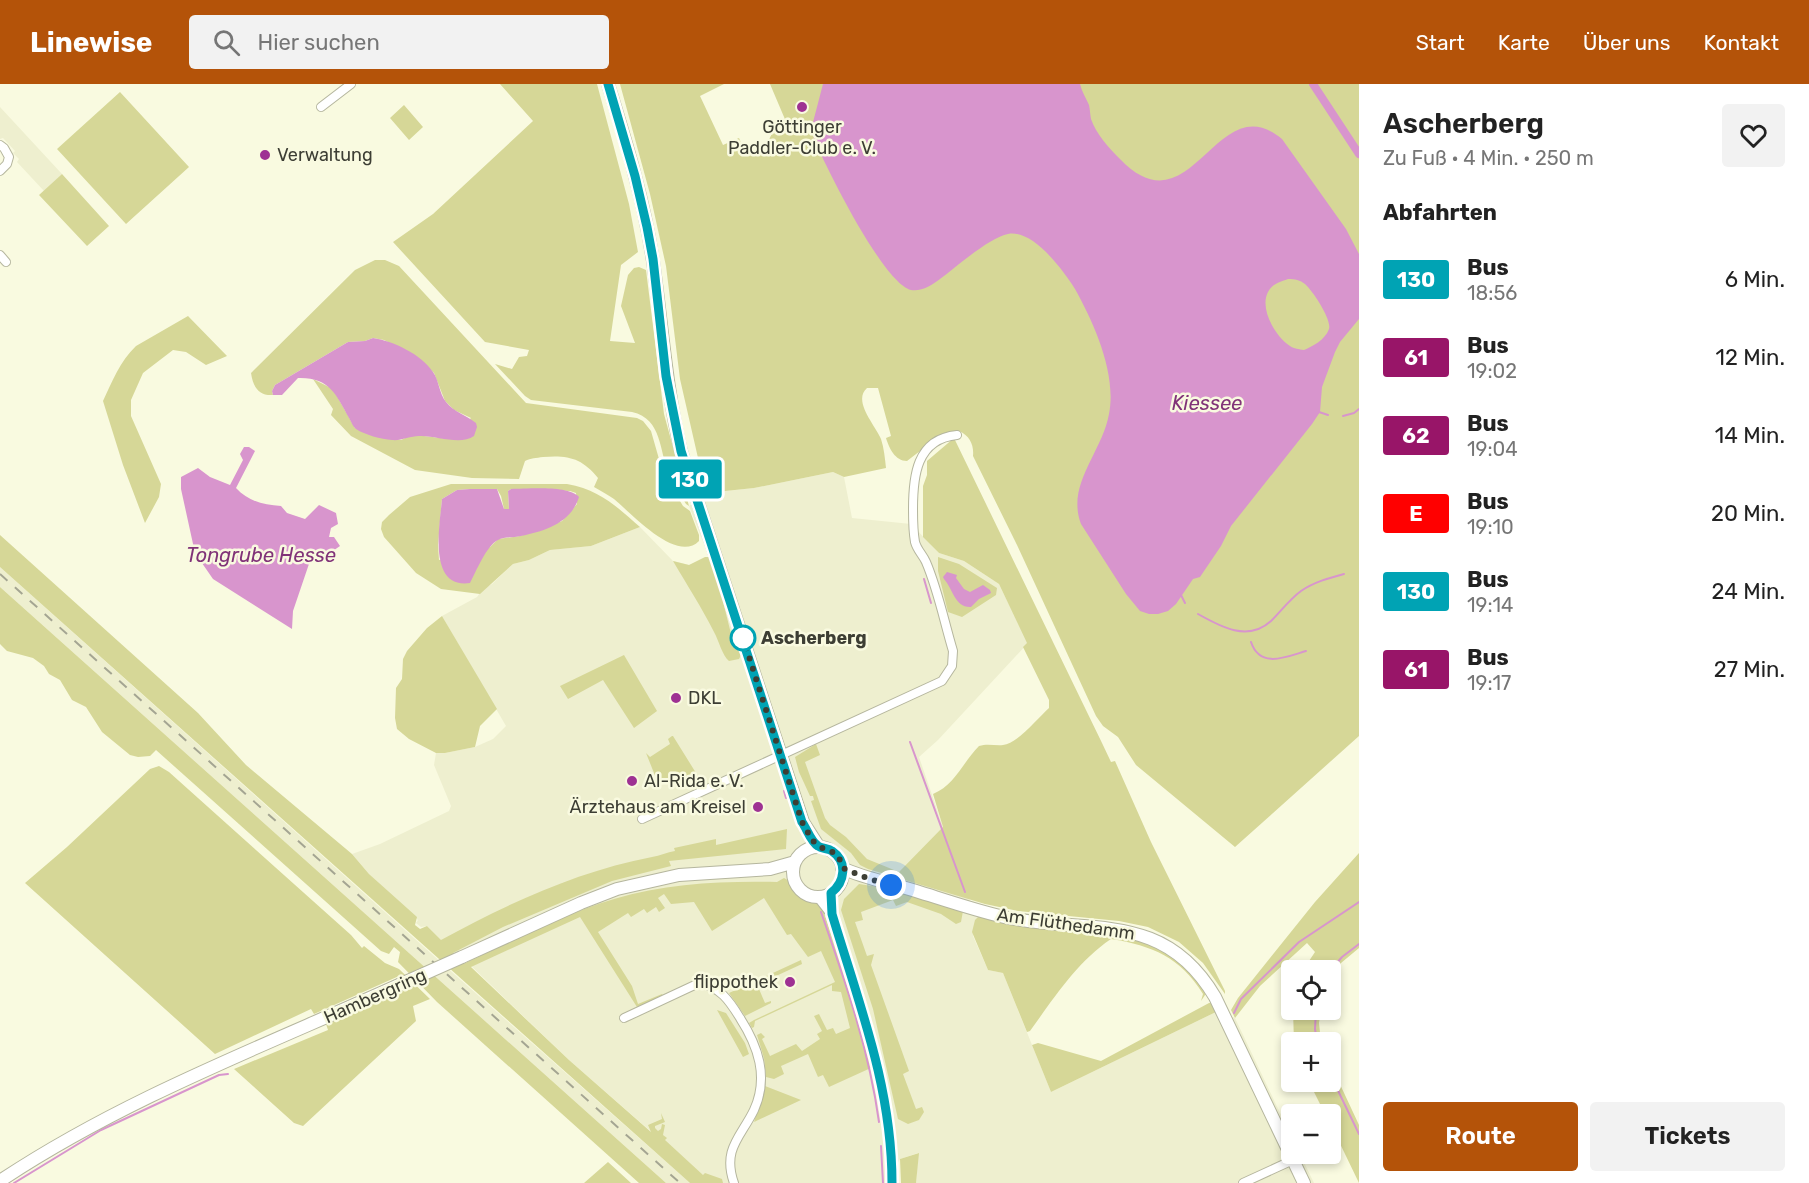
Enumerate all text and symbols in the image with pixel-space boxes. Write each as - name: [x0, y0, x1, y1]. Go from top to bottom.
- search box: [189, 15, 609, 69]
- text: Linewise: [30, 26, 153, 59]
- icon: search: [210, 26, 243, 59]
- text: Hier suchen: [258, 29, 380, 56]
- text: Start: [1416, 30, 1465, 55]
- text: Karte: [1498, 30, 1550, 55]
- text: Über uns: [1583, 30, 1671, 55]
- text: Kontakt: [1704, 30, 1779, 55]
- marker: Göttinger Paddler-Club e. V.: [795, 100, 809, 114]
- button: heart: [1722, 104, 1785, 167]
- text: Ascherberg: [1383, 107, 1544, 140]
- place label: Göttinger Paddler-Club e. V.: [728, 116, 876, 159]
- place label: Verwaltung: [277, 144, 373, 166]
- text: Zu Fuß · 4 Min. · 250 m: [1383, 146, 1594, 170]
- marker: Verwaltung: [258, 148, 272, 162]
- text: Abfahrten: [1383, 199, 1497, 226]
- text: Bus: [1467, 254, 1509, 281]
- text: 6 Min.: [1725, 266, 1785, 293]
- text: 130: [1397, 267, 1435, 292]
- text: 18:56: [1467, 281, 1517, 305]
- text: Bus: [1467, 332, 1509, 359]
- text: 12 Min.: [1716, 344, 1785, 371]
- text: 61: [1404, 345, 1428, 370]
- text: 19:02: [1467, 359, 1517, 383]
- water label: Kiessee: [1172, 391, 1242, 415]
- text: Bus: [1467, 410, 1509, 437]
- text: 14 Min.: [1715, 422, 1785, 449]
- text: 62: [1402, 423, 1430, 448]
- text: 19:04: [1467, 437, 1518, 461]
- line badge: 130: [656, 460, 724, 498]
- text: 130: [671, 467, 709, 492]
- text: Bus: [1467, 488, 1509, 515]
- text: 20 Min.: [1711, 500, 1785, 527]
- text: E: [1409, 501, 1423, 526]
- text: 19:10: [1467, 515, 1514, 539]
- water label: Tongrube Hesse: [186, 543, 336, 567]
- text: Bus: [1467, 566, 1509, 593]
- text: 24 Min.: [1712, 578, 1785, 605]
- text: 130: [1397, 579, 1435, 604]
- text: 19:14: [1467, 593, 1514, 617]
- marker: Ascherberg: [730, 625, 756, 651]
- place label: Ascherberg: [761, 627, 867, 649]
- text: Bus: [1467, 644, 1509, 671]
- text: 27 Min.: [1714, 656, 1785, 683]
- text: 61: [1404, 657, 1428, 682]
- text: 19:17: [1467, 671, 1511, 695]
- place label: DKL: [688, 687, 721, 709]
- marker: DKL: [669, 691, 683, 705]
- place label: Al-Rida e. V.: [644, 770, 744, 792]
- marker: Al-Rida e. V.: [625, 774, 639, 788]
- place label: Ärztehaus am Kreisel: [570, 796, 746, 818]
- marker: Ärztehaus am Kreisel: [751, 800, 765, 814]
- your location: [876, 870, 906, 900]
- street label: Am Flüthedamm: [996, 903, 1136, 945]
- map controls: [1281, 960, 1341, 1164]
- button: locate: [1281, 960, 1341, 1020]
- street label: Hambergring: [320, 964, 430, 1028]
- place label: flippothek: [694, 971, 779, 993]
- marker: flippothek: [783, 975, 797, 989]
- button: +: [1281, 1032, 1341, 1092]
- button: Route: [1383, 1102, 1578, 1171]
- button: Tickets: [1590, 1102, 1785, 1171]
- button: −: [1281, 1104, 1341, 1164]

